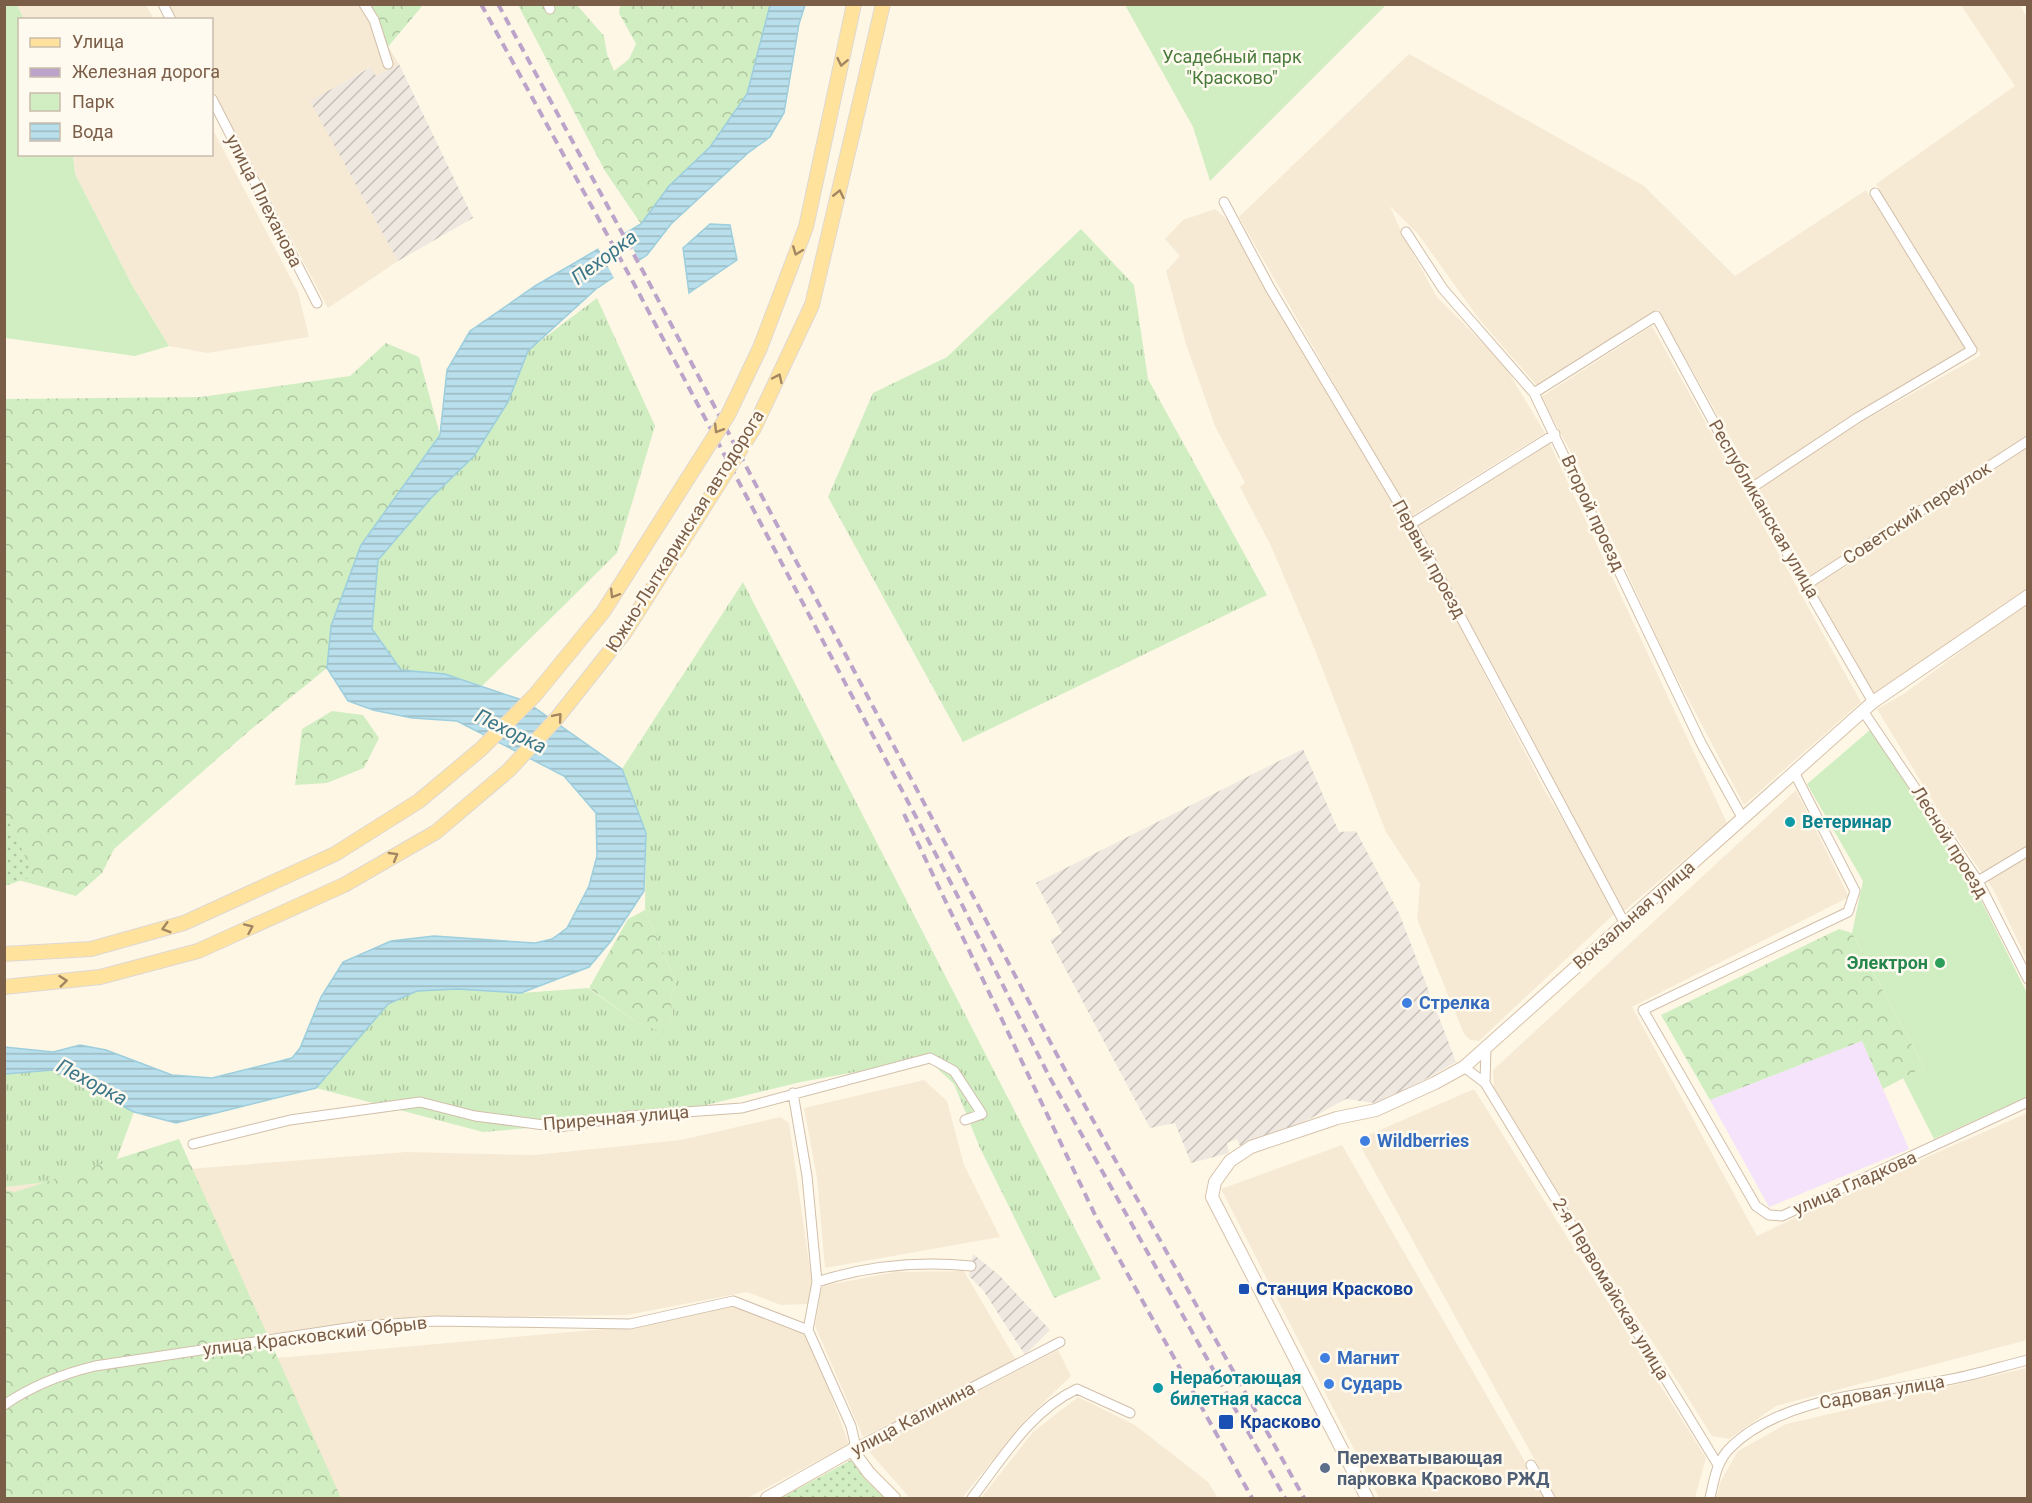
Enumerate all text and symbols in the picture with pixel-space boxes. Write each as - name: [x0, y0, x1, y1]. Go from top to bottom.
- legend: [18, 18, 213, 156]
- text: Улица: [72, 31, 124, 52]
- park label: Усадебный парк "Красково": [1162, 46, 1302, 88]
- one-way arrow: [836, 56, 849, 66]
- text: Железная дорога: [72, 61, 220, 82]
- text: Парк: [72, 91, 115, 112]
- text: Вода: [72, 121, 114, 142]
- street label: улица Плеханова: [222, 131, 307, 271]
- one-way arrow: [832, 189, 845, 199]
- water label: Пехорка: [566, 224, 642, 290]
- one-way arrow: [791, 245, 804, 256]
- one-way arrow: [770, 373, 782, 384]
- street label: Южно-Лыткаринская автодорога: [601, 406, 768, 656]
- street label: Республиканская улица: [1705, 416, 1824, 602]
- one-way arrow: [714, 423, 726, 433]
- street label: Второй проезд: [1557, 452, 1630, 574]
- street label: Советский переулок: [1839, 457, 1995, 568]
- street label: Первый проезд: [1388, 496, 1471, 622]
- one-way arrow: [609, 588, 621, 598]
- water label: Пехорка: [471, 703, 551, 759]
- one-way arrow: [550, 713, 561, 724]
- street label: Лесной проезд: [1908, 782, 1993, 901]
- place label: Ветеринар: [1802, 811, 1892, 832]
- marker: Ветеринар: [1783, 815, 1797, 829]
- one-way arrow: [388, 852, 398, 863]
- street label: Вокзальная улица: [1569, 856, 1699, 973]
- one-way arrow: [161, 921, 172, 933]
- one-way arrow: [243, 923, 254, 935]
- place label: Электрон: [1847, 952, 1928, 973]
- marker: Электрон: [1933, 956, 1947, 970]
- one-way arrow: [58, 975, 67, 988]
- place label: Стрелка: [1419, 992, 1490, 1013]
- marker: Стрелка: [1400, 996, 1414, 1010]
- water label: Пехорка: [53, 1053, 131, 1111]
- street label: Приречная улица: [542, 1101, 690, 1134]
- place label: Wildberries: [1377, 1130, 1469, 1151]
- marker: Wildberries: [1358, 1134, 1372, 1148]
- street label: улица Гладкова: [1790, 1146, 1920, 1219]
- street label: 2-я Первомайская улица: [1549, 1194, 1674, 1384]
- place label: Станция Красково: [1256, 1278, 1413, 1299]
- marker: Станция Красково: [1237, 1282, 1251, 1296]
- street label: улица Красковский Обрыв: [202, 1311, 428, 1360]
- place label: Магнит: [1337, 1347, 1400, 1368]
- marker: Магнит: [1318, 1351, 1332, 1365]
- place label: Неработающая билетная касса: [1170, 1367, 1302, 1409]
- street label: Садовая улица: [1818, 1370, 1946, 1413]
- place label: Сударь: [1341, 1373, 1402, 1394]
- street label: улица Калинина: [847, 1377, 978, 1460]
- marker: Сударь: [1322, 1377, 1336, 1391]
- marker: Неработающая билетная касса: [1151, 1381, 1165, 1395]
- place label: Красково: [1240, 1411, 1321, 1432]
- marker: Красково: [1217, 1413, 1235, 1431]
- place label: Перехватывающая парковка Красково РЖД: [1337, 1447, 1550, 1489]
- marker: Перехватывающая парковка Красково РЖД: [1318, 1461, 1332, 1475]

